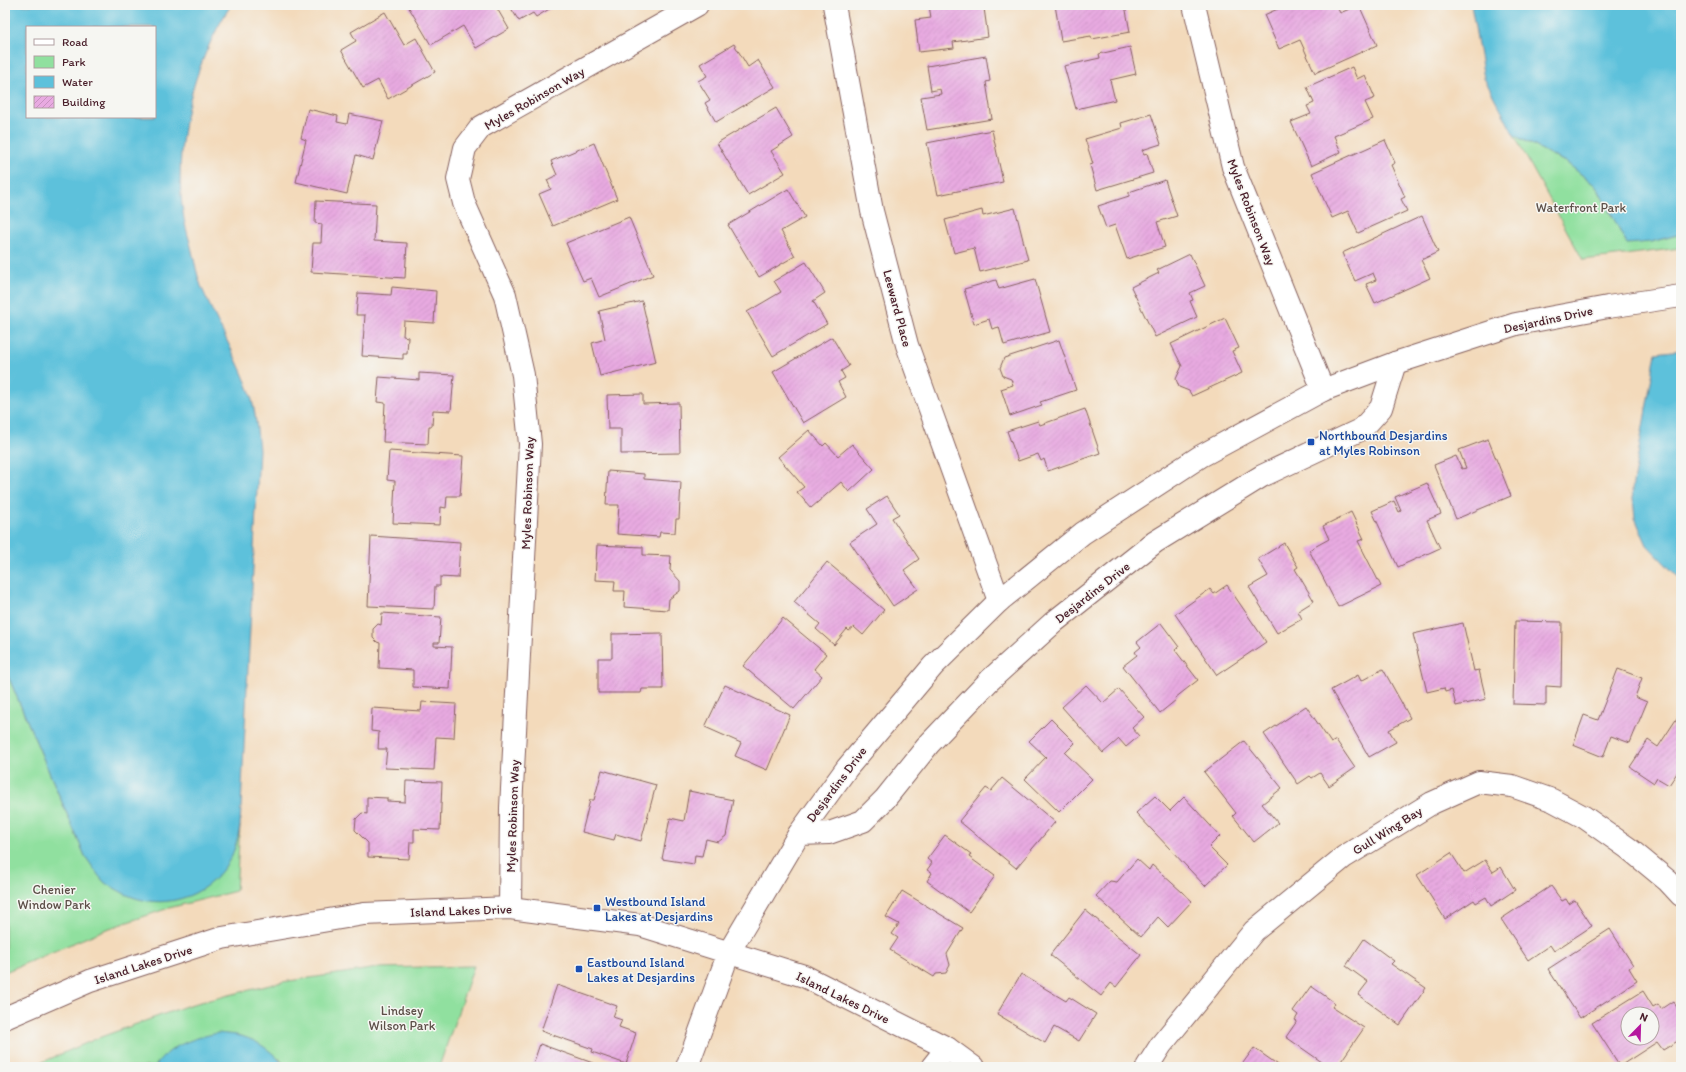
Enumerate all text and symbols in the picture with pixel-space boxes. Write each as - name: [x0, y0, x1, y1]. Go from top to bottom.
- legend: [26, 26, 156, 118]
- text: Road: [62, 35, 88, 49]
- text: Park: [62, 55, 86, 69]
- street label: Myles Robinson Way: [482, 64, 587, 133]
- text: Water: [62, 75, 93, 89]
- text: Building: [62, 95, 106, 109]
- street label: Myles Robinson Way: [1224, 157, 1279, 268]
- park label: Waterfront Park: [1536, 200, 1627, 215]
- street label: Leeward Place: [880, 268, 915, 348]
- street label: Desjardins Drive: [1502, 303, 1594, 336]
- place label: Northbound Desjardins at Myles Robinson: [1319, 428, 1448, 458]
- street label: Myles Robinson Way: [518, 436, 537, 550]
- marker: Northbound Desjardins at Myles Robinson: [1306, 437, 1316, 447]
- street label: Desjardins Drive: [1052, 559, 1133, 626]
- street label: Desjardins Drive: [803, 744, 870, 825]
- street label: Myles Robinson Way: [503, 759, 522, 873]
- street label: Gull Wing Bay: [1350, 803, 1425, 858]
- park label: Chenier Window Park: [17, 882, 91, 912]
- place label: Westbound Island Lakes at Desjardins: [605, 894, 713, 924]
- street label: Island Lakes Drive: [410, 901, 512, 920]
- marker: Westbound Island Lakes at Desjardins: [592, 903, 602, 913]
- street label: Island Lakes Drive: [92, 942, 194, 987]
- place label: Eastbound Island Lakes at Desjardins: [587, 955, 695, 985]
- marker: Eastbound Island Lakes at Desjardins: [574, 964, 584, 974]
- street label: Island Lakes Drive: [794, 968, 892, 1027]
- park label: Lindsey Wilson Park: [369, 1003, 436, 1033]
- north arrow: [1620, 1006, 1660, 1046]
- text: N: [1638, 1010, 1650, 1025]

